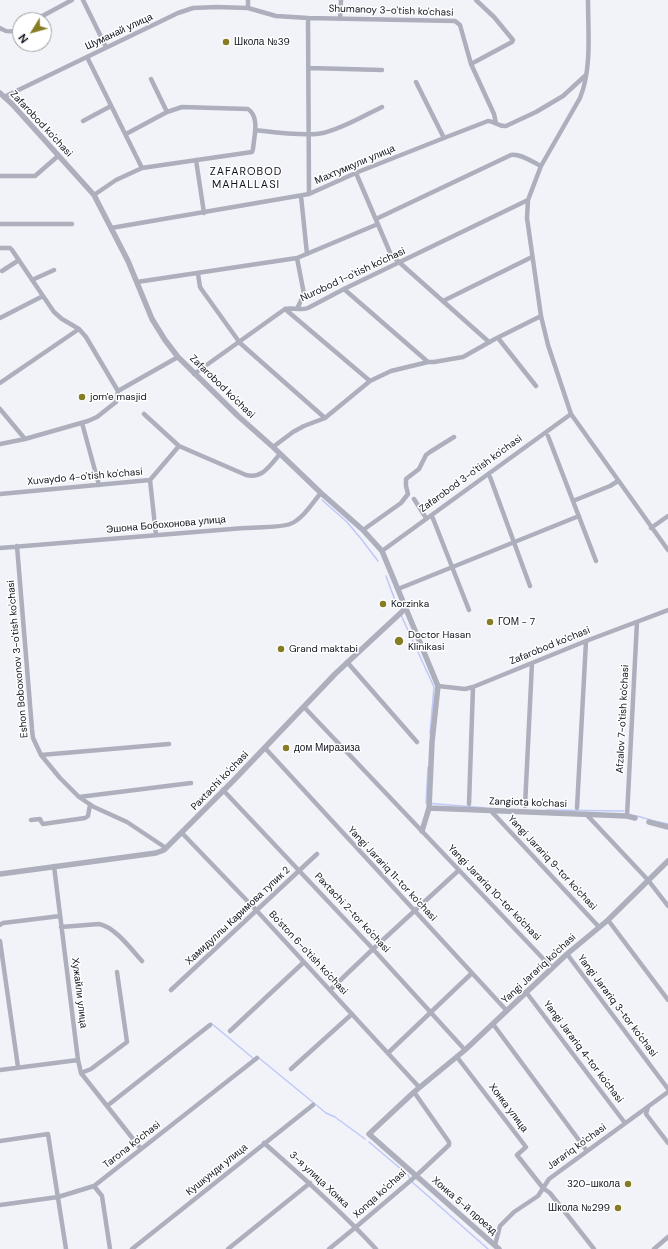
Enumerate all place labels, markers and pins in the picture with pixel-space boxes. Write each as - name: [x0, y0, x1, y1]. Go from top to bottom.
- place label: Школа №39: [234, 36, 290, 48]
- marker: Школа №39: [221, 37, 231, 47]
- place label: jom'e masjid: [90, 391, 147, 403]
- marker: jom'e masjid: [77, 392, 87, 402]
- place label: Korzinka: [391, 598, 429, 610]
- marker: Korzinka: [378, 599, 388, 609]
- place label: ГОМ - 7: [498, 616, 535, 628]
- marker: ГОМ - 7: [485, 617, 495, 627]
- place label: Doctor Hasan Klinikasi: [408, 629, 471, 652]
- marker: Doctor Hasan Klinikasi: [393, 635, 405, 647]
- place label: Grand maktabi: [289, 643, 358, 655]
- marker: Grand maktabi: [276, 644, 286, 654]
- place label: дом Миразиза: [294, 742, 360, 754]
- marker: дом Миразиза: [281, 743, 291, 753]
- place label: 320-школа: [567, 1178, 620, 1190]
- marker: 320-школа: [623, 1179, 633, 1189]
- place label: Школа №299: [548, 1202, 610, 1214]
- marker: Школа №299: [613, 1203, 623, 1213]

